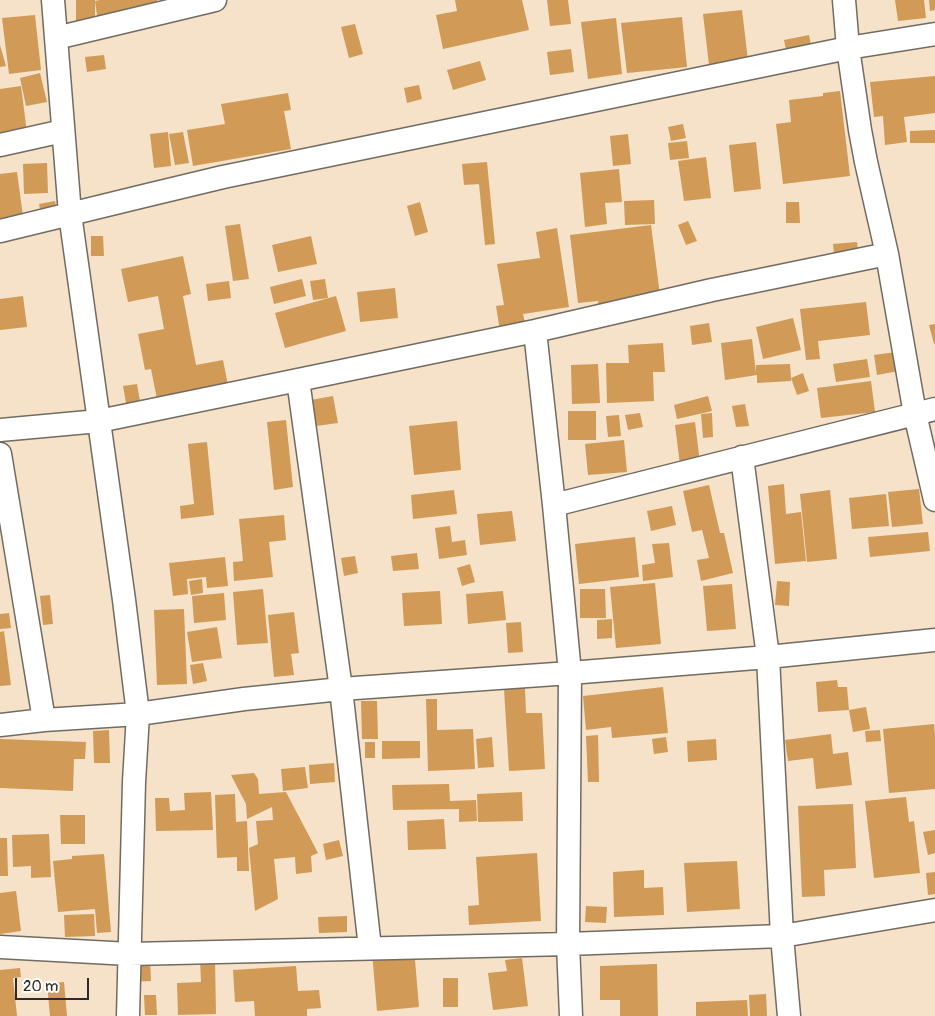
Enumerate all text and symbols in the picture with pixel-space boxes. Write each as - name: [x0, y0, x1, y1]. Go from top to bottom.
- scale bar: [18, 968, 91, 1000]
- text: 20 m: [23, 977, 58, 996]

